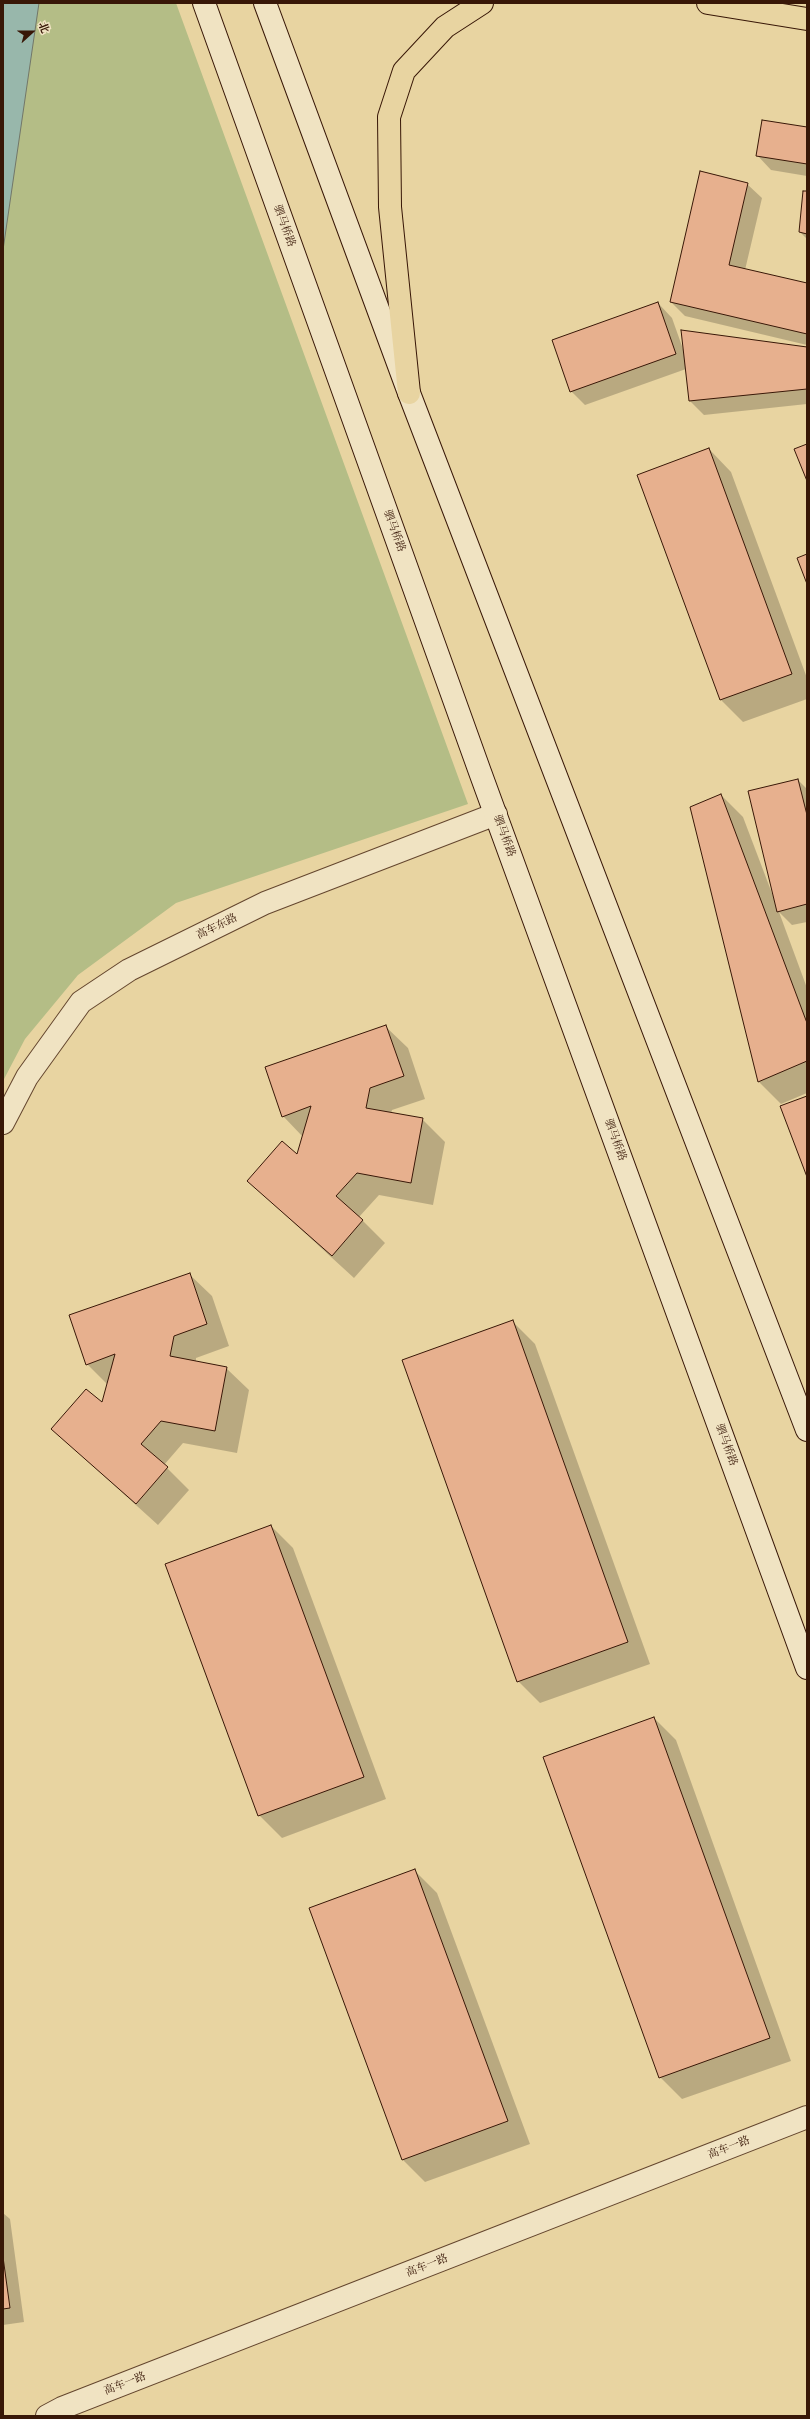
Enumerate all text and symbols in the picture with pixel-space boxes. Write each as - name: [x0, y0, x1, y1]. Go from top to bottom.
- north arrow: [12, 12, 52, 52]
- text: 北: [35, 20, 53, 35]
- street label: 驷马桥路: [270, 203, 298, 249]
- street label: 驷马桥路: [380, 508, 408, 554]
- street label: 驷马桥路: [490, 813, 518, 859]
- street label: 高车东路: [194, 911, 240, 943]
- street label: 驷马桥路: [601, 1117, 629, 1163]
- street label: 驷马桥路: [712, 1422, 740, 1468]
- street label: 高车一路: [706, 2134, 752, 2162]
- street label: 高车一路: [404, 2252, 450, 2280]
- street label: 高车一路: [102, 2370, 148, 2398]

